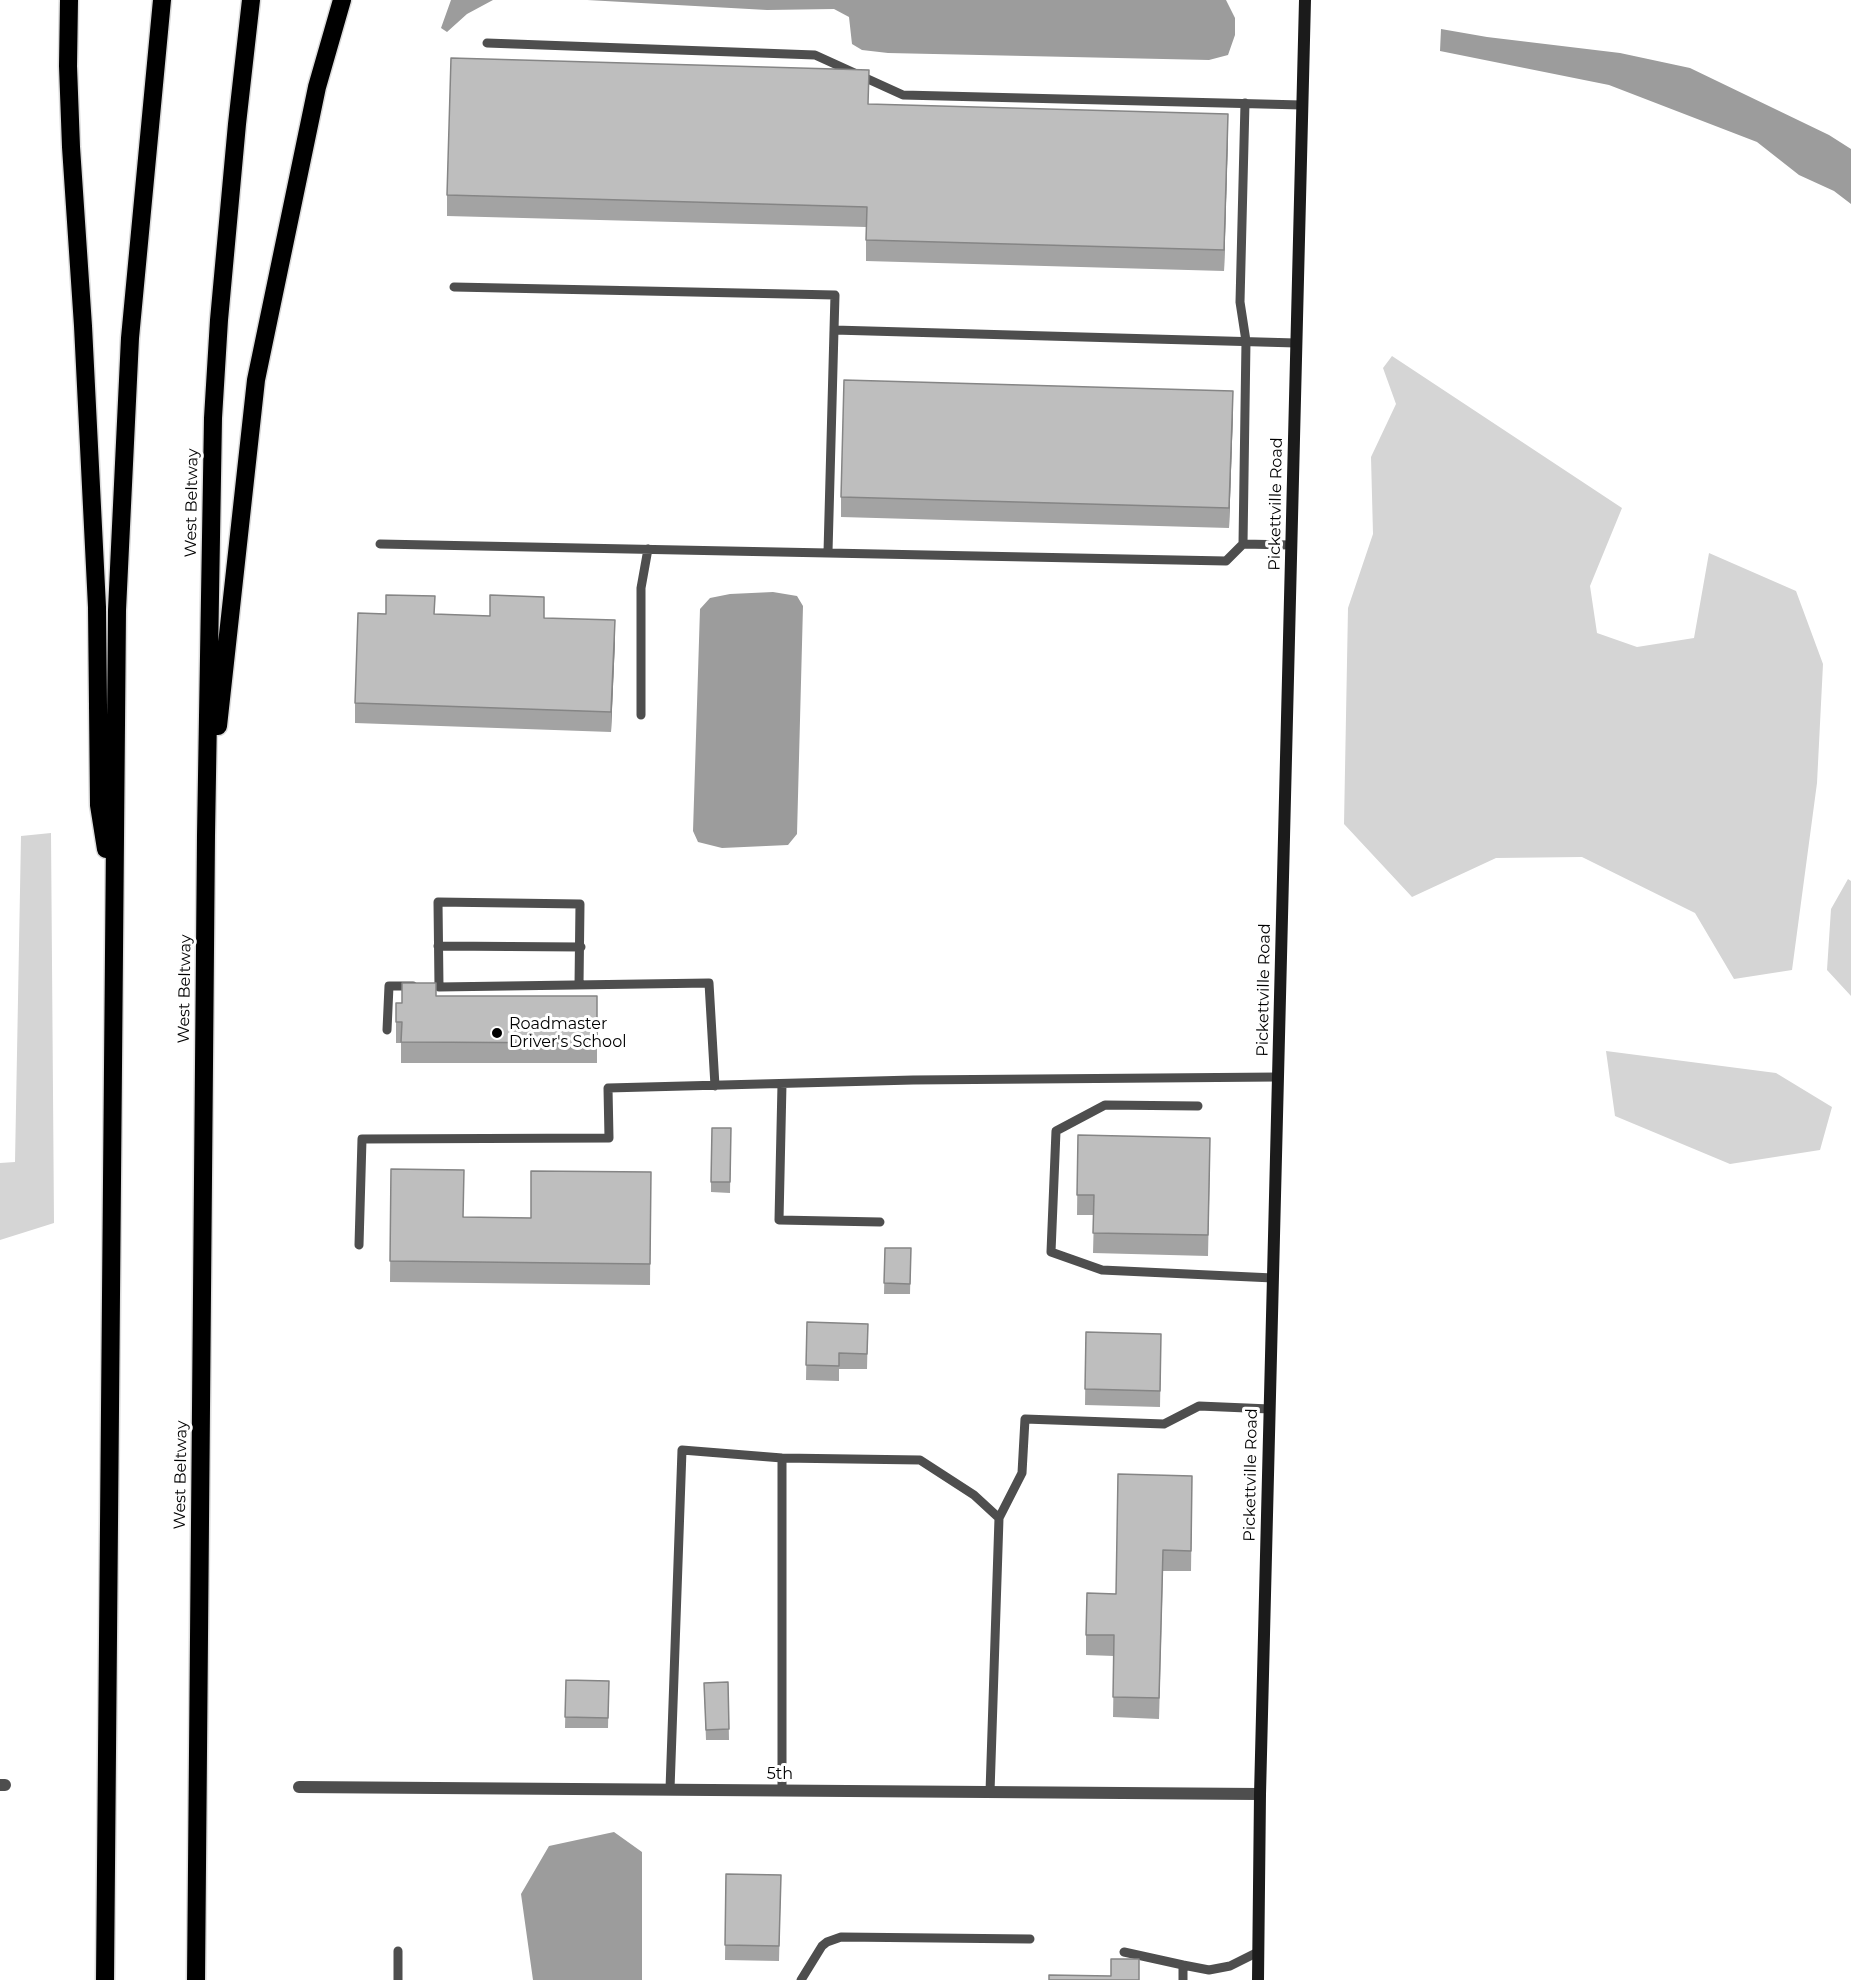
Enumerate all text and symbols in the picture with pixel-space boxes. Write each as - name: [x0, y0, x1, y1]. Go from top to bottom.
- street label: Pickettville Road: [1265, 437, 1287, 571]
- street label: West Beltway: [181, 448, 203, 558]
- street label: Pickettville Road: [1253, 923, 1275, 1057]
- street label: West Beltway: [174, 934, 196, 1044]
- place label: Roadmaster Driver's School: [509, 1014, 626, 1052]
- marker: Roadmaster Driver's School: [490, 1026, 504, 1040]
- street label: Pickettville Road: [1240, 1408, 1262, 1542]
- street label: West Beltway: [170, 1420, 192, 1530]
- street label: 5th: [767, 1764, 793, 1784]

